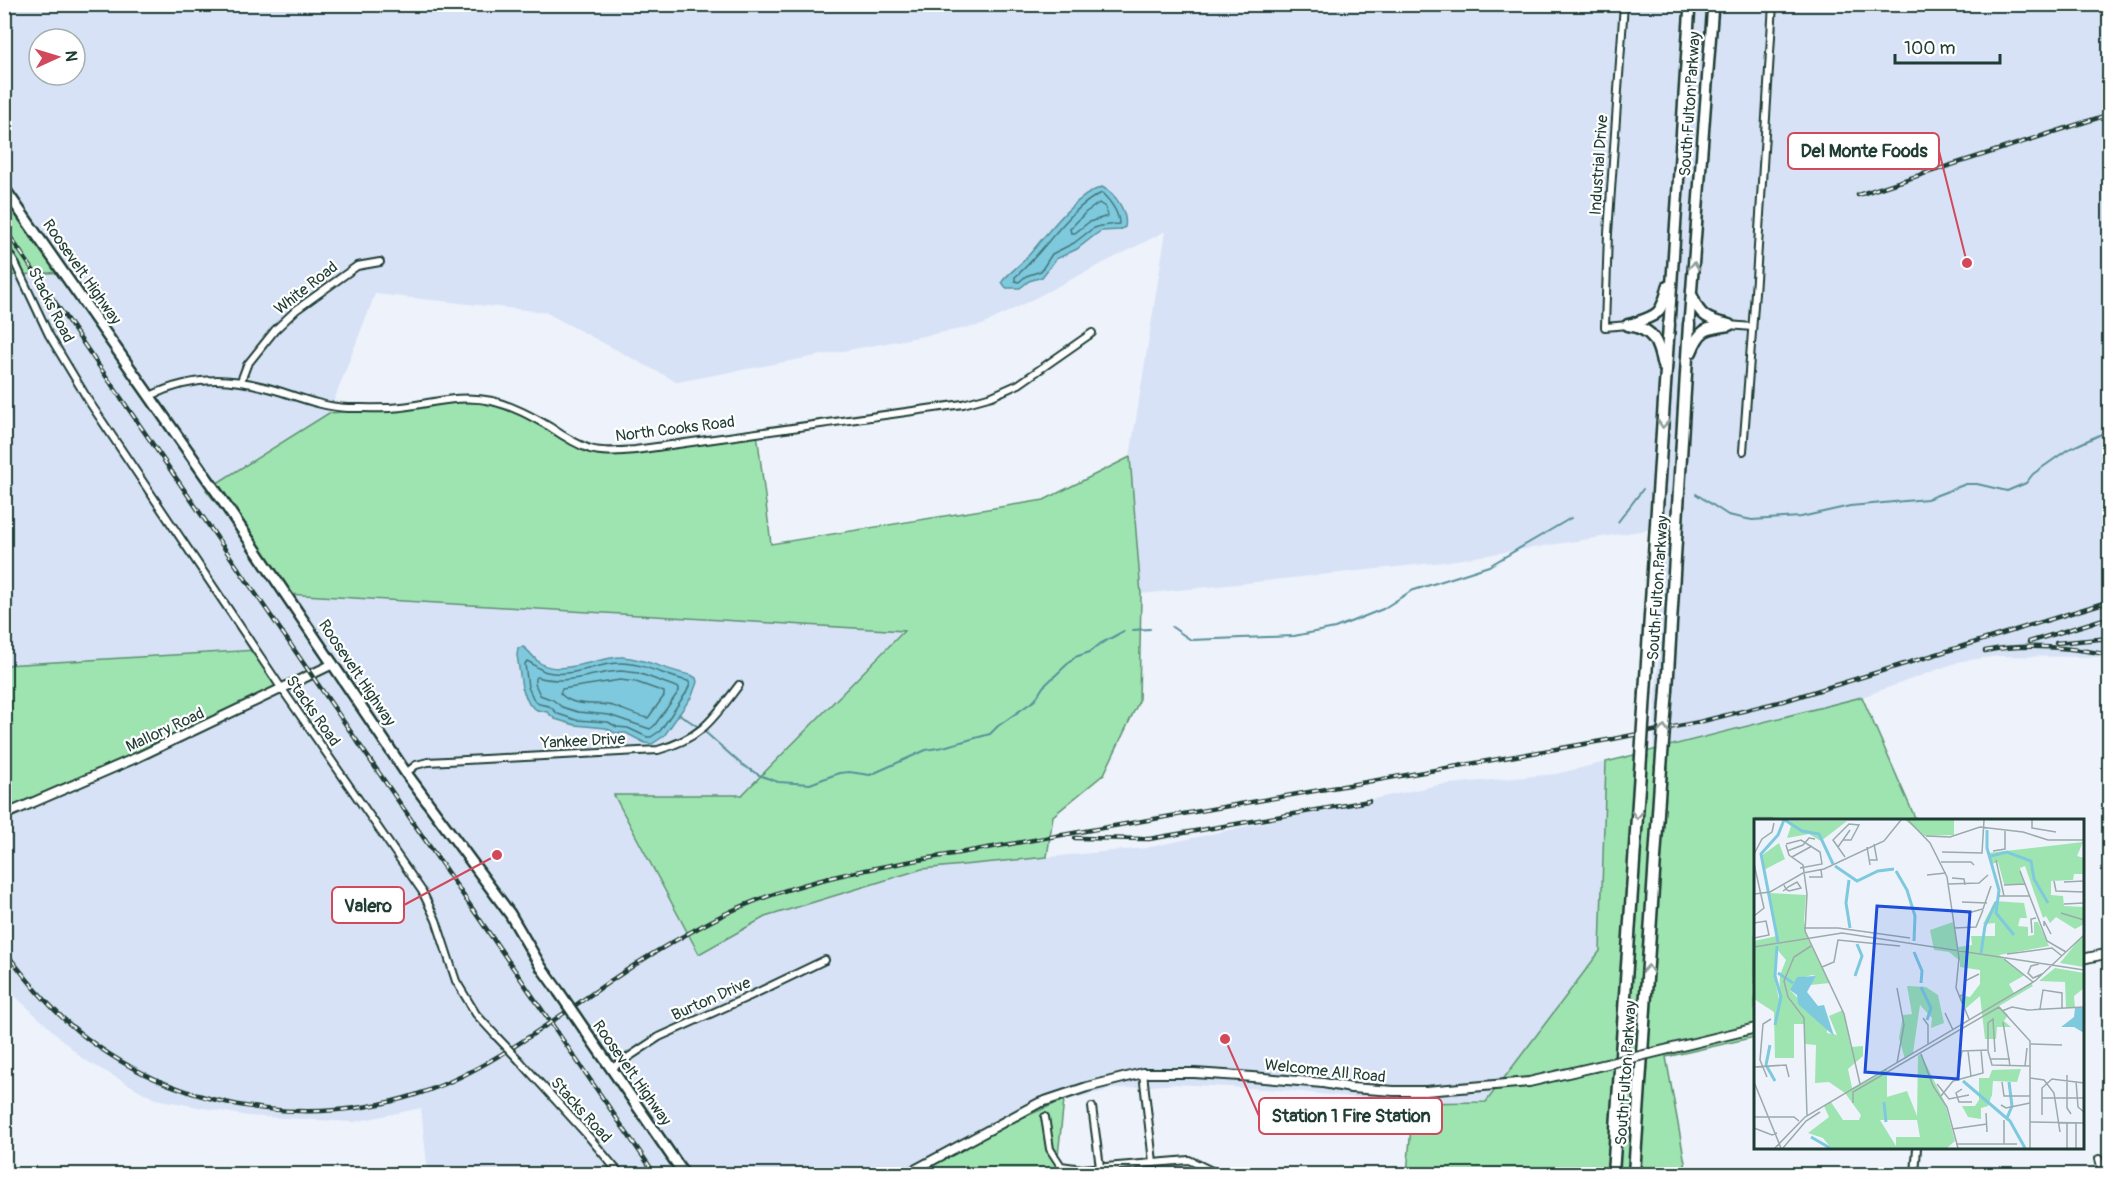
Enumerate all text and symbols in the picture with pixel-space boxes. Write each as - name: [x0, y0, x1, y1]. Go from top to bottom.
- north arrow: [27, 27, 87, 87]
- scale bar: [1895, 27, 2000, 65]
- street label: South Fulton Parkway: [1675, 31, 1705, 177]
- text: 100 m: [1904, 37, 1956, 60]
- text: N: [61, 50, 81, 62]
- street label: Industrial Drive: [1586, 114, 1612, 216]
- callout: Del Monte Foods: [1788, 133, 1939, 169]
- text: Del Monte Foods: [1801, 140, 1928, 163]
- street label: Roosevelt Highway: [38, 215, 126, 329]
- street label: White Road: [270, 257, 342, 319]
- one-way arrow: [1687, 261, 1700, 270]
- street label: Stacks Road: [24, 264, 78, 346]
- street label: North Cooks Road: [614, 412, 736, 446]
- one-way arrow: [1657, 419, 1670, 428]
- street label: South Fulton Parkway: [1643, 515, 1673, 661]
- street label: Roosevelt Highway: [314, 616, 400, 730]
- street label: Stacks Road: [281, 672, 345, 750]
- street label: Mallory Road: [123, 703, 207, 757]
- one-way arrow: [1657, 724, 1670, 734]
- street label: Yankee Drive: [539, 729, 626, 753]
- one-way arrow: [1631, 811, 1644, 820]
- inset map: [1754, 819, 2084, 1149]
- callout: Valero: [332, 887, 404, 923]
- text: Valero: [344, 895, 392, 918]
- one-way arrow: [1641, 965, 1654, 974]
- street label: Burton Drive: [668, 973, 754, 1025]
- street label: South Fulton Parkway: [1611, 1000, 1641, 1146]
- street label: Roosevelt Highway: [588, 1016, 676, 1130]
- street label: Welcome All Road: [1263, 1055, 1387, 1087]
- street label: Stacks Road: [546, 1073, 616, 1147]
- callout: Station 1 Fire Station: [1259, 1098, 1442, 1134]
- text: Station 1 Fire Station: [1271, 1105, 1431, 1128]

